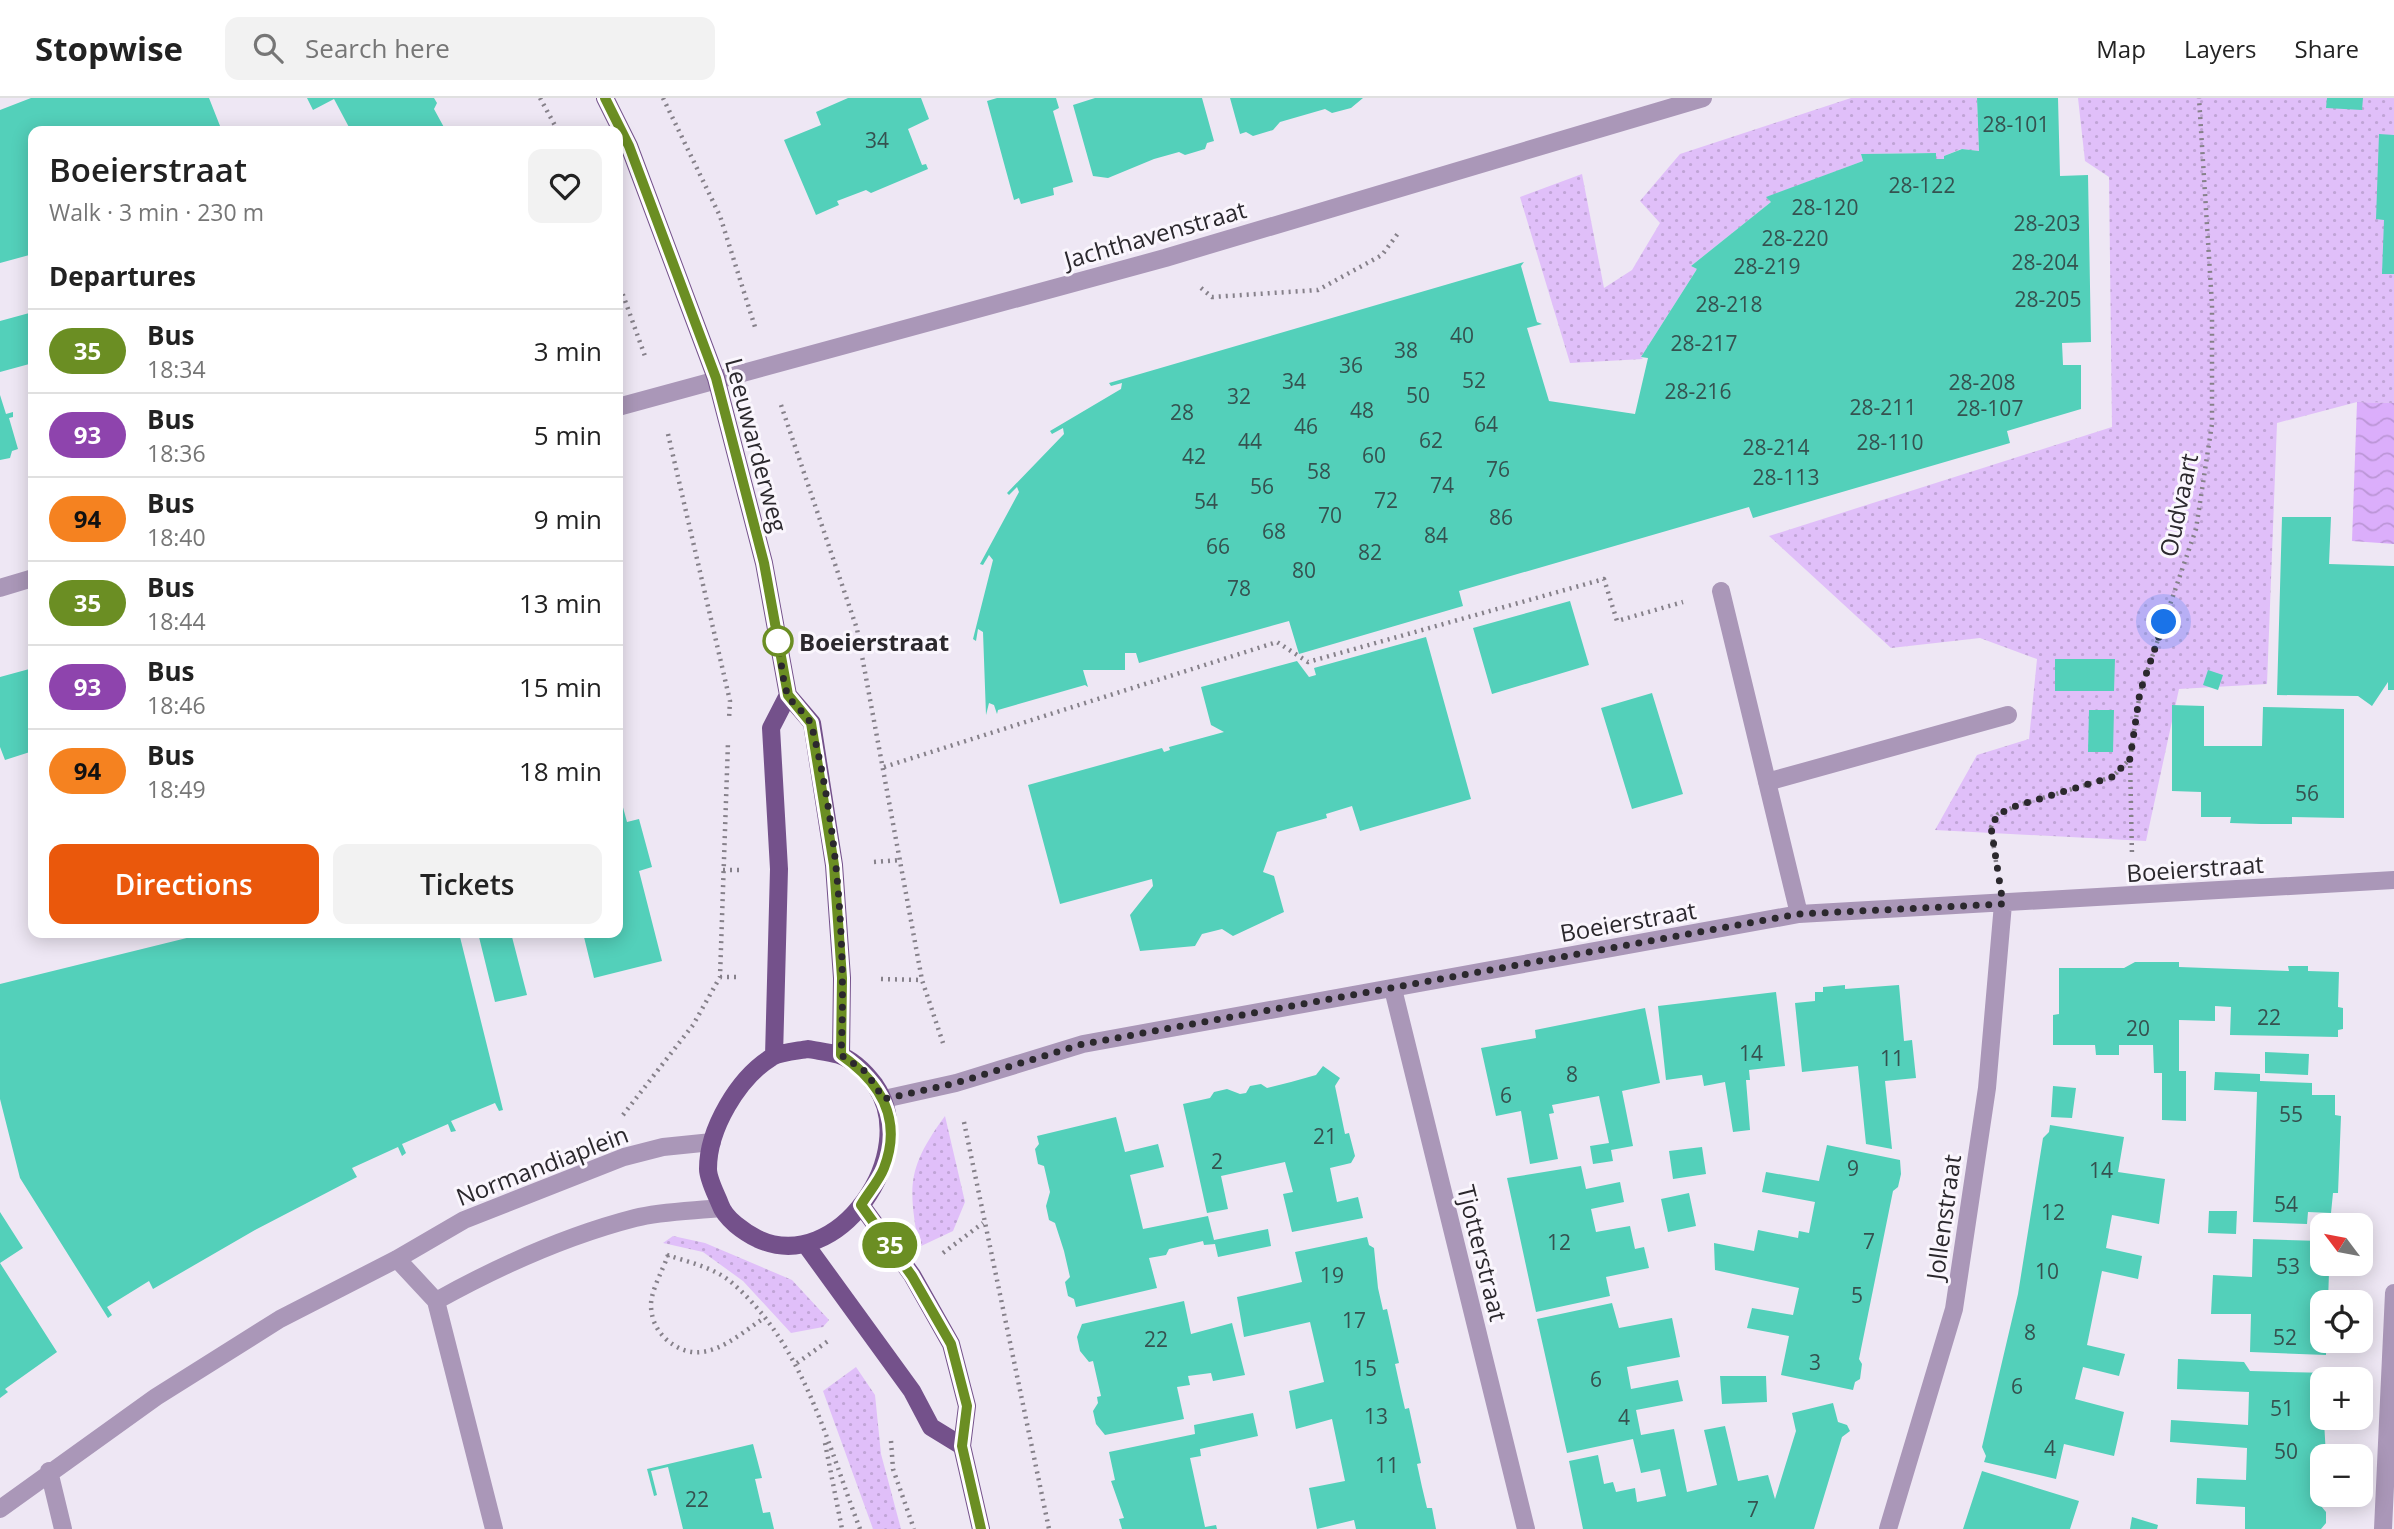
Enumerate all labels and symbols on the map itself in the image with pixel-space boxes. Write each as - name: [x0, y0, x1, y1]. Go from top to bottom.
- house number: 28-101: [1983, 110, 2049, 138]
- house number: 34: [865, 126, 889, 154]
- house number: 28-122: [1889, 171, 1955, 199]
- street label: Jachthavenstraat: [1058, 192, 1250, 276]
- house number: 28-120: [1792, 193, 1858, 221]
- house number: 28-203: [2014, 209, 2080, 237]
- house number: 28-220: [1762, 224, 1828, 252]
- house number: 28-204: [2012, 248, 2078, 276]
- house number: 28-219: [1734, 252, 1800, 280]
- house number: 28-205: [2015, 285, 2081, 313]
- house number: 28-218: [1696, 290, 1762, 318]
- house number: 40: [1450, 321, 1474, 349]
- house number: 28-217: [1671, 329, 1737, 357]
- house number: 38: [1394, 336, 1418, 364]
- house number: 36: [1339, 351, 1363, 379]
- street label: Leeuwarderweg: [718, 354, 796, 536]
- house number: 52: [1462, 366, 1486, 394]
- house number: 34: [1282, 367, 1306, 395]
- house number: 28-208: [1949, 368, 2015, 396]
- house number: 28-216: [1665, 377, 1731, 405]
- house number: 50: [1406, 381, 1430, 409]
- house number: 32: [1227, 382, 1251, 410]
- house number: 28-211: [1850, 393, 1916, 421]
- house number: 28-107: [1957, 394, 2023, 422]
- house number: 48: [1350, 396, 1374, 424]
- house number: 28: [1170, 398, 1194, 426]
- house number: 64: [1474, 410, 1498, 438]
- house number: 46: [1294, 412, 1318, 440]
- house number: 62: [1419, 426, 1443, 454]
- house number: 44: [1238, 427, 1262, 455]
- house number: 28-110: [1857, 428, 1923, 456]
- house number: 28-214: [1743, 433, 1809, 461]
- house number: 60: [1362, 441, 1386, 469]
- house number: 42: [1182, 442, 1206, 470]
- street label: Oudvaart: [2151, 450, 2205, 560]
- house number: 76: [1486, 455, 1510, 483]
- house number: 58: [1307, 457, 1331, 485]
- house number: 28-113: [1753, 463, 1819, 491]
- house number: 74: [1430, 471, 1454, 499]
- house number: 56: [1250, 472, 1274, 500]
- house number: 72: [1374, 486, 1398, 514]
- house number: 54: [1194, 487, 1218, 515]
- house number: 70: [1318, 501, 1342, 529]
- house number: 86: [1489, 503, 1513, 531]
- house number: 68: [1262, 517, 1286, 545]
- house number: 84: [1424, 521, 1448, 549]
- house number: 66: [1206, 532, 1230, 560]
- house number: 82: [1358, 538, 1382, 566]
- house number: 80: [1292, 556, 1316, 584]
- house number: 78: [1227, 574, 1251, 602]
- your location: [2146, 604, 2181, 639]
- place label: Boeierstraat: [799, 625, 949, 658]
- marker: Boeierstraat: [763, 626, 793, 656]
- house number: 56: [2295, 779, 2319, 807]
- street label: Boeierstraat: [2125, 847, 2265, 889]
- street label: Boeierstraat: [1557, 893, 1699, 949]
- house number: 22: [2257, 1003, 2281, 1031]
- house number: 20: [2126, 1014, 2150, 1042]
- house number: 14: [1739, 1039, 1763, 1067]
- house number: 11: [1880, 1044, 1904, 1072]
- house number: 8: [1566, 1060, 1578, 1088]
- house number: 6: [1500, 1081, 1512, 1109]
- house number: 55: [2279, 1100, 2303, 1128]
- street label: Normandiaplein: [451, 1117, 633, 1213]
- house number: 21: [1313, 1122, 1337, 1150]
- house number: 2: [1211, 1147, 1223, 1175]
- street label: Jollenstraat: [1918, 1152, 1968, 1284]
- house number: 9: [1847, 1154, 1859, 1182]
- house number: 14: [2089, 1156, 2113, 1184]
- street label: Tjotterstraat: [1450, 1182, 1516, 1324]
- house number: 54: [2274, 1190, 2298, 1218]
- house number: 12: [2041, 1198, 2065, 1226]
- north arrow: [2310, 1213, 2373, 1276]
- line badge: 35: [858, 1222, 922, 1268]
- house number: 7: [1863, 1227, 1875, 1255]
- house number: 12: [1547, 1228, 1571, 1256]
- house number: 53: [2276, 1252, 2300, 1280]
- house number: 10: [2035, 1257, 2059, 1285]
- house number: 19: [1320, 1261, 1344, 1289]
- house number: 5: [1851, 1281, 1863, 1309]
- house number: 17: [1342, 1306, 1366, 1334]
- house number: 8: [2024, 1318, 2036, 1346]
- house number: 52: [2273, 1323, 2297, 1351]
- house number: 22: [1144, 1325, 1168, 1353]
- house number: 3: [1809, 1348, 1821, 1376]
- house number: 15: [1353, 1354, 1377, 1382]
- house number: 6: [1590, 1365, 1602, 1393]
- house number: 6: [2011, 1372, 2023, 1400]
- house number: 51: [2270, 1394, 2294, 1422]
- house number: 13: [1364, 1402, 1388, 1430]
- house number: 4: [1618, 1403, 1630, 1431]
- house number: 4: [2044, 1434, 2056, 1462]
- house number: 50: [2274, 1437, 2298, 1465]
- house number: 11: [1375, 1451, 1399, 1479]
- house number: 22: [685, 1485, 709, 1513]
- house number: 7: [1747, 1495, 1759, 1523]

